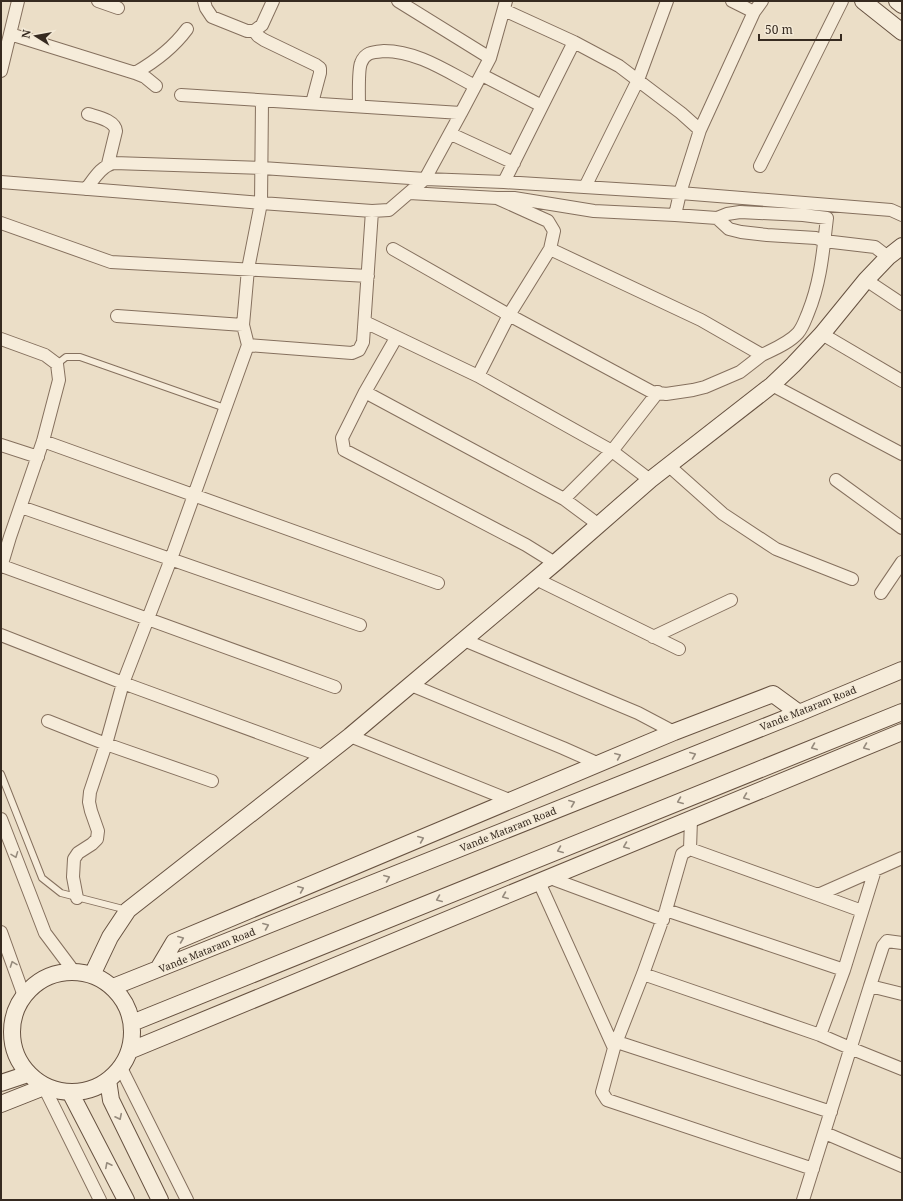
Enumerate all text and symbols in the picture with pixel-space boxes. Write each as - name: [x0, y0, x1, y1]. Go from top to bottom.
- north arrow: [16, 16, 56, 56]
- scale bar: [759, 16, 841, 42]
- text: 50 m: [765, 21, 793, 38]
- text: N: [18, 28, 34, 40]
- street label: Vande Mataram Road: [758, 682, 858, 734]
- one-way arrow: [862, 742, 870, 750]
- one-way arrow: [810, 743, 817, 751]
- one-way arrow: [689, 752, 696, 760]
- one-way arrow: [614, 753, 622, 761]
- one-way arrow: [742, 792, 749, 800]
- one-way arrow: [677, 797, 684, 805]
- one-way arrow: [569, 800, 576, 808]
- street label: Vande Mataram Road: [458, 803, 558, 855]
- one-way arrow: [417, 836, 424, 844]
- one-way arrow: [622, 842, 629, 850]
- one-way arrow: [556, 845, 564, 853]
- one-way arrow: [11, 851, 19, 858]
- one-way arrow: [383, 874, 390, 882]
- one-way arrow: [298, 886, 305, 894]
- one-way arrow: [502, 891, 510, 899]
- one-way arrow: [436, 894, 443, 902]
- one-way arrow: [261, 923, 269, 931]
- street label: Vande Mataram Road: [157, 924, 257, 976]
- one-way arrow: [177, 936, 184, 944]
- one-way arrow: [9, 961, 17, 968]
- one-way arrow: [114, 1112, 122, 1120]
- one-way arrow: [105, 1162, 113, 1170]

